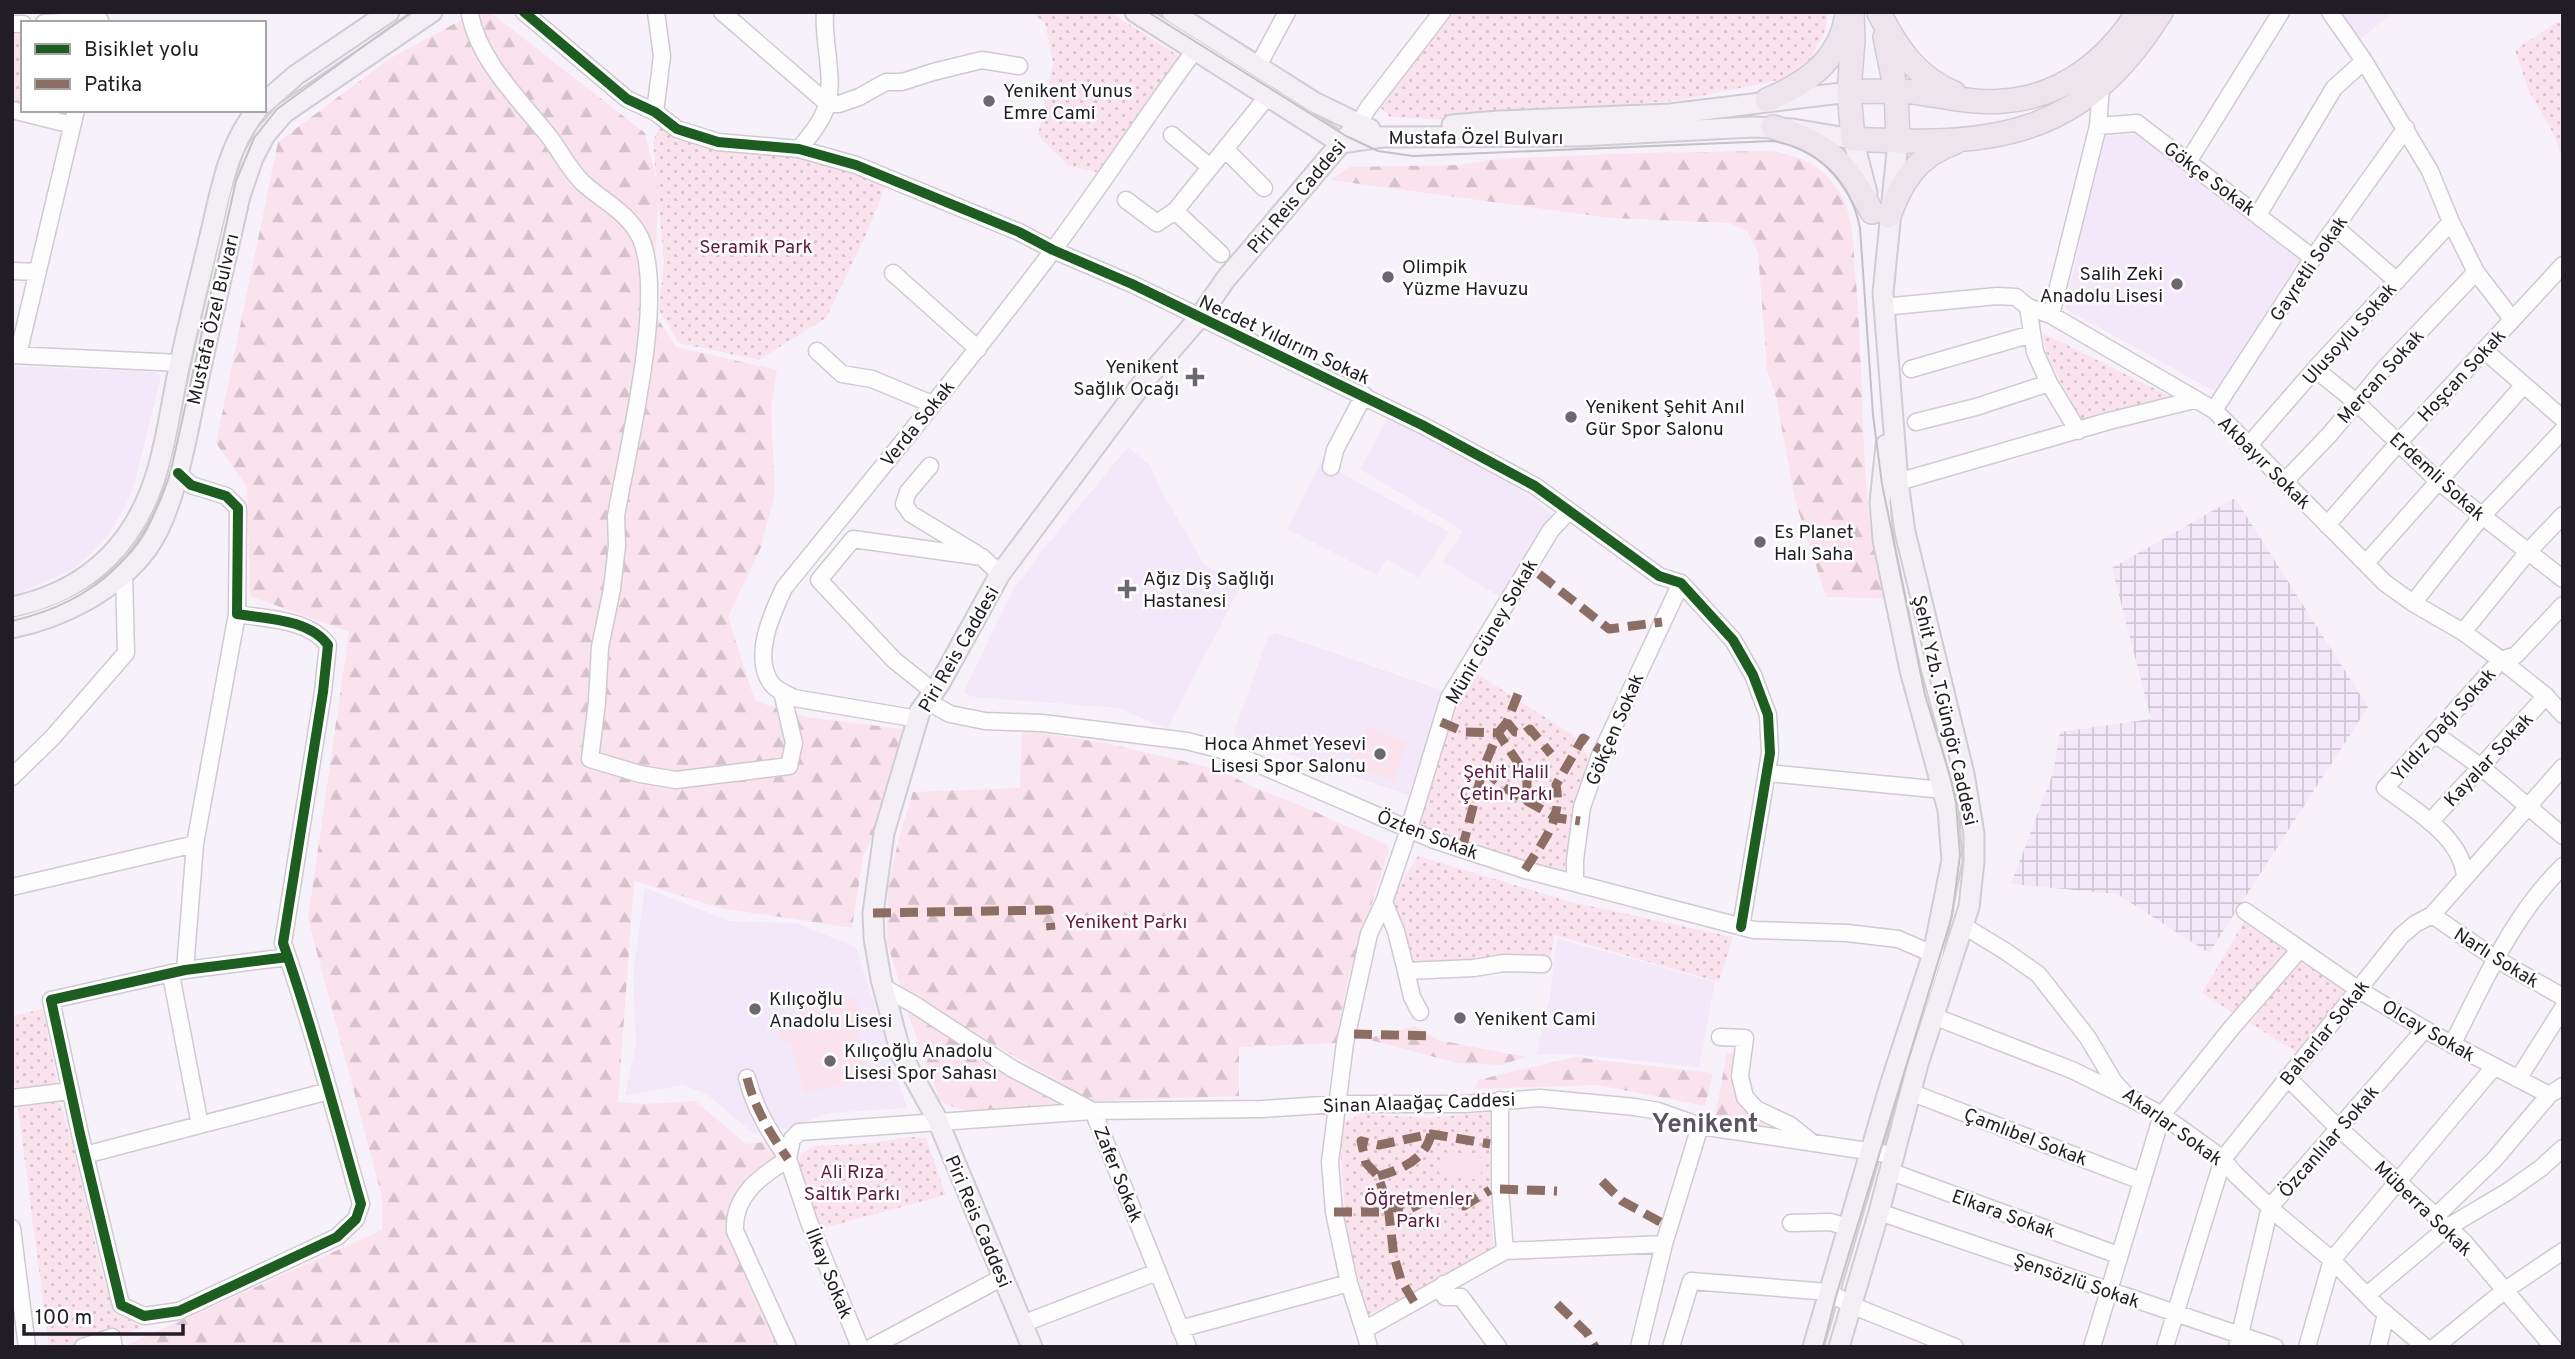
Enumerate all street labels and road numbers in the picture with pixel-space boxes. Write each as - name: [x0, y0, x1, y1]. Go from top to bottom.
- street label: Mustafa Özel Bulvarı: [1389, 126, 1563, 151]
- street label: Piri Reis Caddesi: [1243, 135, 1352, 259]
- street label: Gökçe Sokak: [2158, 137, 2259, 222]
- street label: Gayretli Sokak: [2265, 212, 2354, 327]
- street label: Mustafa Özel Bulvarı: [182, 231, 245, 407]
- street label: Ulusoylu Sokak: [2298, 278, 2403, 390]
- street label: Necdet Yıldırım Sokak: [1195, 291, 1374, 391]
- street label: Mercan Sokak: [2333, 325, 2430, 429]
- street label: Hoşcan Sokak: [2413, 325, 2512, 428]
- street label: Verda Sokak: [876, 376, 961, 472]
- street label: Akbayır Sokak: [2212, 412, 2315, 515]
- street label: Erdemli Sokak: [2384, 428, 2490, 527]
- street label: Münir Güney Sokak: [1441, 555, 1544, 709]
- street label: Piri Reis Caddesi: [914, 583, 1006, 717]
- street label: Şehit Yzb. T.Güngör Caddesi: [1906, 593, 1982, 828]
- street label: Yıldız Dağı Sokak: [2387, 663, 2502, 787]
- street label: Gökçen Sokak: [1581, 670, 1650, 790]
- street label: Kayalar Sokak: [2440, 708, 2539, 813]
- street label: Özten Sokak: [1373, 805, 1482, 866]
- street label: Narlı Sokak: [2449, 923, 2543, 994]
- street label: Baharlar Sokak: [2276, 975, 2376, 1091]
- street label: Olcay Sokak: [2377, 995, 2479, 1068]
- street label: Özcanlılar Sokak: [2273, 1080, 2385, 1204]
- street label: Akarlar Sokak: [2117, 1083, 2227, 1172]
- street label: Sinan Alaağaç Caddesi: [1322, 1089, 1516, 1119]
- street label: Çamlıbel Sokak: [1960, 1103, 2090, 1172]
- street label: Zafer Sokak: [1087, 1123, 1147, 1226]
- street label: Piri Reis Caddesi: [938, 1152, 1016, 1292]
- street label: Müberra Sokak: [2368, 1157, 2477, 1262]
- street label: Elkara Sokak: [1948, 1185, 2059, 1245]
- street label: İlkay Sokak: [799, 1224, 858, 1323]
- street label: Şensözlü Sokak: [2010, 1249, 2143, 1315]

